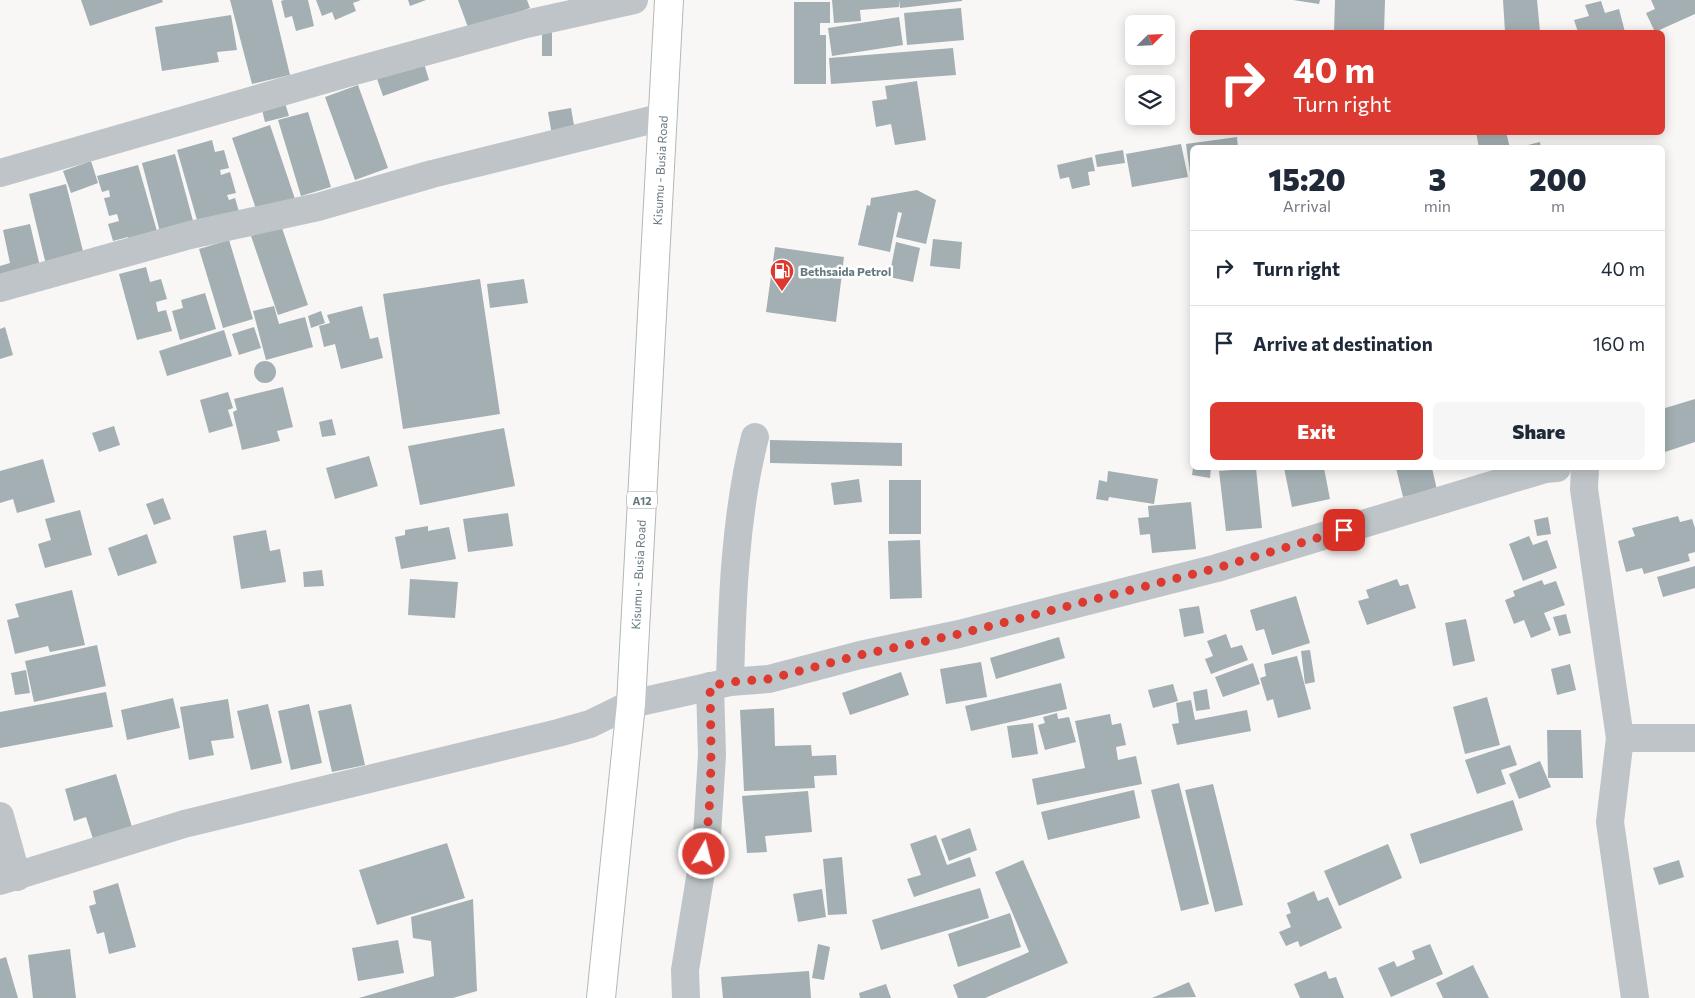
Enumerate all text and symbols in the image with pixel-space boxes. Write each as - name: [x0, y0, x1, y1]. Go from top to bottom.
- north arrow: [1125, 15, 1175, 65]
- map controls: [1125, 15, 1175, 125]
- text: 40 m: [1293, 47, 1375, 90]
- icon: right: [1210, 50, 1275, 115]
- button: layers: [1125, 75, 1175, 125]
- text: Turn right: [1293, 90, 1391, 117]
- street label: Kisumu - Busia Road: [650, 115, 670, 226]
- text: 15:20: [1268, 160, 1346, 197]
- text: 3: [1429, 160, 1446, 197]
- text: 200: [1529, 160, 1587, 197]
- text: Arrival: [1283, 196, 1331, 215]
- text: min: [1424, 196, 1451, 215]
- text: m: [1551, 196, 1565, 215]
- icon: right: [1210, 254, 1238, 282]
- text: Turn right: [1253, 257, 1340, 280]
- text: 40 m: [1601, 257, 1645, 280]
- fuel station icon: Bethsaida Petrol: [769, 258, 795, 292]
- place label: Bethsaida Petrol: [800, 264, 891, 278]
- icon: arrive: [1210, 329, 1238, 357]
- text: Arrive at destination: [1253, 332, 1433, 355]
- text: 160 m: [1593, 332, 1645, 355]
- button: Exit: [1210, 402, 1423, 460]
- button: Share: [1433, 402, 1645, 460]
- road number: A12: [627, 492, 657, 508]
- pin: [1323, 509, 1365, 551]
- icon: arrive: [1330, 516, 1358, 544]
- street label: Kisumu - Busia Road: [628, 519, 648, 630]
- position arrow: [677, 827, 729, 879]

